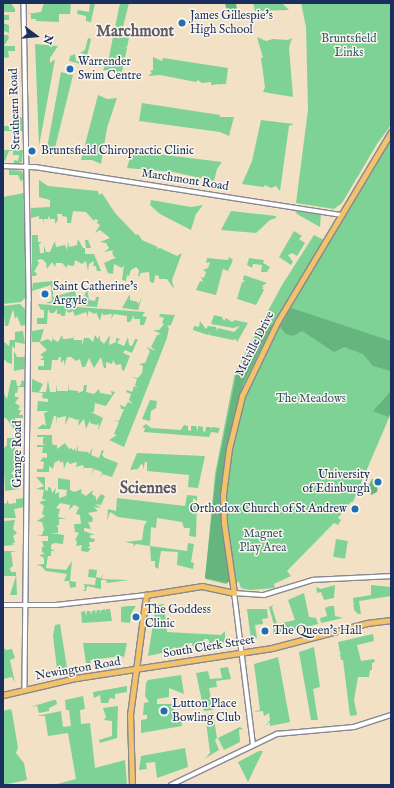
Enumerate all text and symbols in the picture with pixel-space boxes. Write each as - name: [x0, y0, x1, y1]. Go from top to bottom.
- place label: James Gillespie's High School: [190, 9, 273, 37]
- north arrow: [16, 16, 56, 56]
- marker: James Gillespie's High School: [177, 18, 187, 28]
- district label: Marchmont: [96, 22, 174, 42]
- park label: Bruntsfield Links: [321, 32, 377, 60]
- text: N: [39, 33, 56, 46]
- place label: Warrender Swim Centre: [78, 55, 141, 83]
- marker: Warrender Swim Centre: [65, 64, 75, 74]
- street label: Strathearn Road: [6, 68, 24, 150]
- place label: Bruntsfield Chiropractic Clinic: [41, 144, 194, 158]
- marker: Bruntsfield Chiropractic Clinic: [26, 145, 38, 157]
- street label: Marchmont Road: [140, 166, 230, 194]
- place label: Saint Catherine's Argyle: [53, 280, 137, 308]
- marker: Saint Catherine's Argyle: [40, 289, 50, 299]
- street label: Melville Drive: [232, 309, 278, 379]
- park label: The Meadows: [276, 392, 346, 406]
- street label: Grange Road: [11, 420, 25, 488]
- place label: University of Edinburgh: [302, 468, 370, 496]
- marker: University of Edinburgh: [373, 477, 383, 487]
- district label: Sciennes: [120, 479, 176, 499]
- place label: Orthodox Church of St Andrew: [190, 502, 347, 516]
- marker: Orthodox Church of St Andrew: [350, 504, 360, 514]
- park label: Magnet Play Area: [239, 527, 287, 555]
- place label: The Goddess Clinic: [145, 603, 211, 631]
- marker: The Goddess Clinic: [130, 611, 142, 623]
- place label: The Queen's Hall: [273, 624, 362, 638]
- marker: The Queen's Hall: [260, 626, 270, 636]
- street label: South Clerk Street: [162, 633, 256, 661]
- street label: Newington Road: [34, 654, 122, 684]
- place label: Lutton Place Bowling Club: [172, 697, 241, 725]
- marker: Lutton Place Bowling Club: [159, 706, 169, 716]

